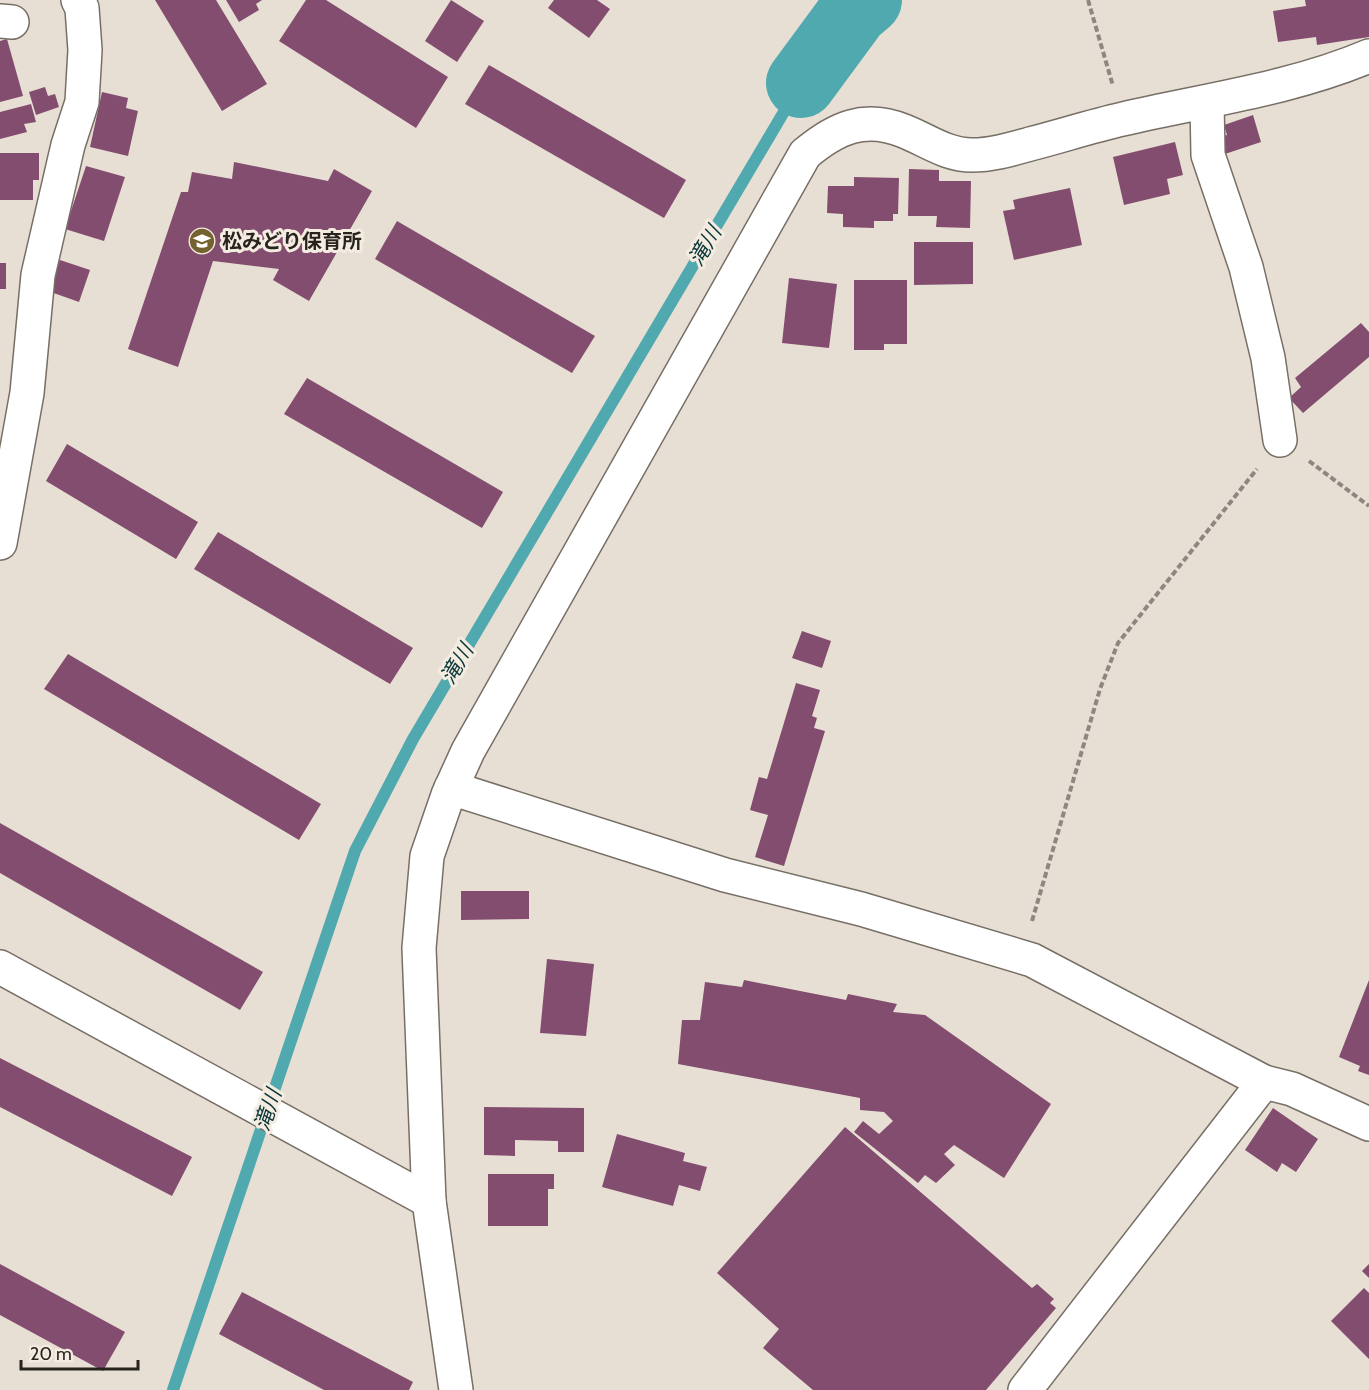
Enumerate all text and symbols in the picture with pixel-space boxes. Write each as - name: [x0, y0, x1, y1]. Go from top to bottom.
- water label: 滝川: [683, 220, 727, 270]
- school or university icon: 松みどり保育所: [187, 226, 217, 256]
- place label: 松みどり保育所: [222, 229, 362, 253]
- water label: 滝川: [435, 638, 479, 688]
- water label: 滝川: [249, 1084, 287, 1134]
- scale bar: [21, 1333, 138, 1371]
- text: 20 m: [30, 1343, 72, 1365]

